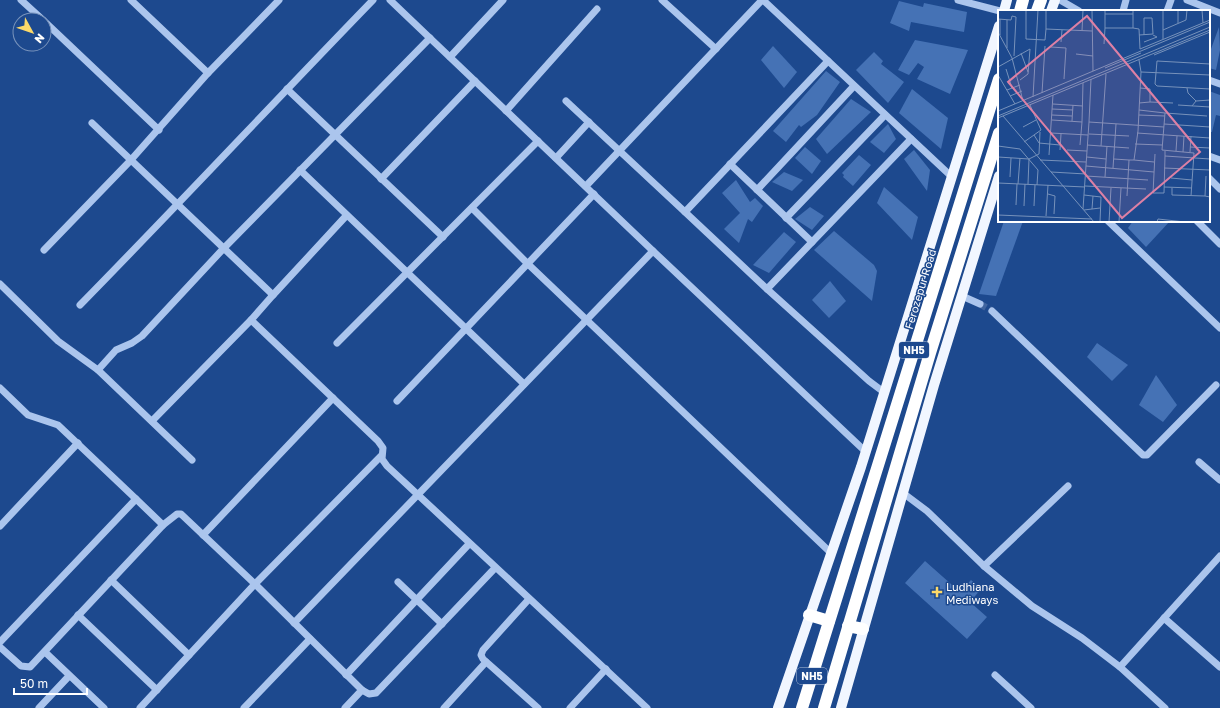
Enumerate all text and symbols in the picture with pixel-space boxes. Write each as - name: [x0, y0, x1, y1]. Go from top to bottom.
- inset map: [998, 10, 1210, 222]
- north arrow: [12, 12, 52, 52]
- text: N: [32, 31, 48, 46]
- street label: Ferozepur Road: [902, 247, 938, 331]
- road number: NH5: [899, 342, 929, 358]
- place label: Ludhiana Mediways: [946, 580, 998, 606]
- marker: Ludhiana Mediways: [931, 586, 943, 598]
- road number: NH5: [797, 668, 827, 684]
- scale bar: [14, 670, 87, 696]
- text: 50 m: [20, 676, 48, 691]

